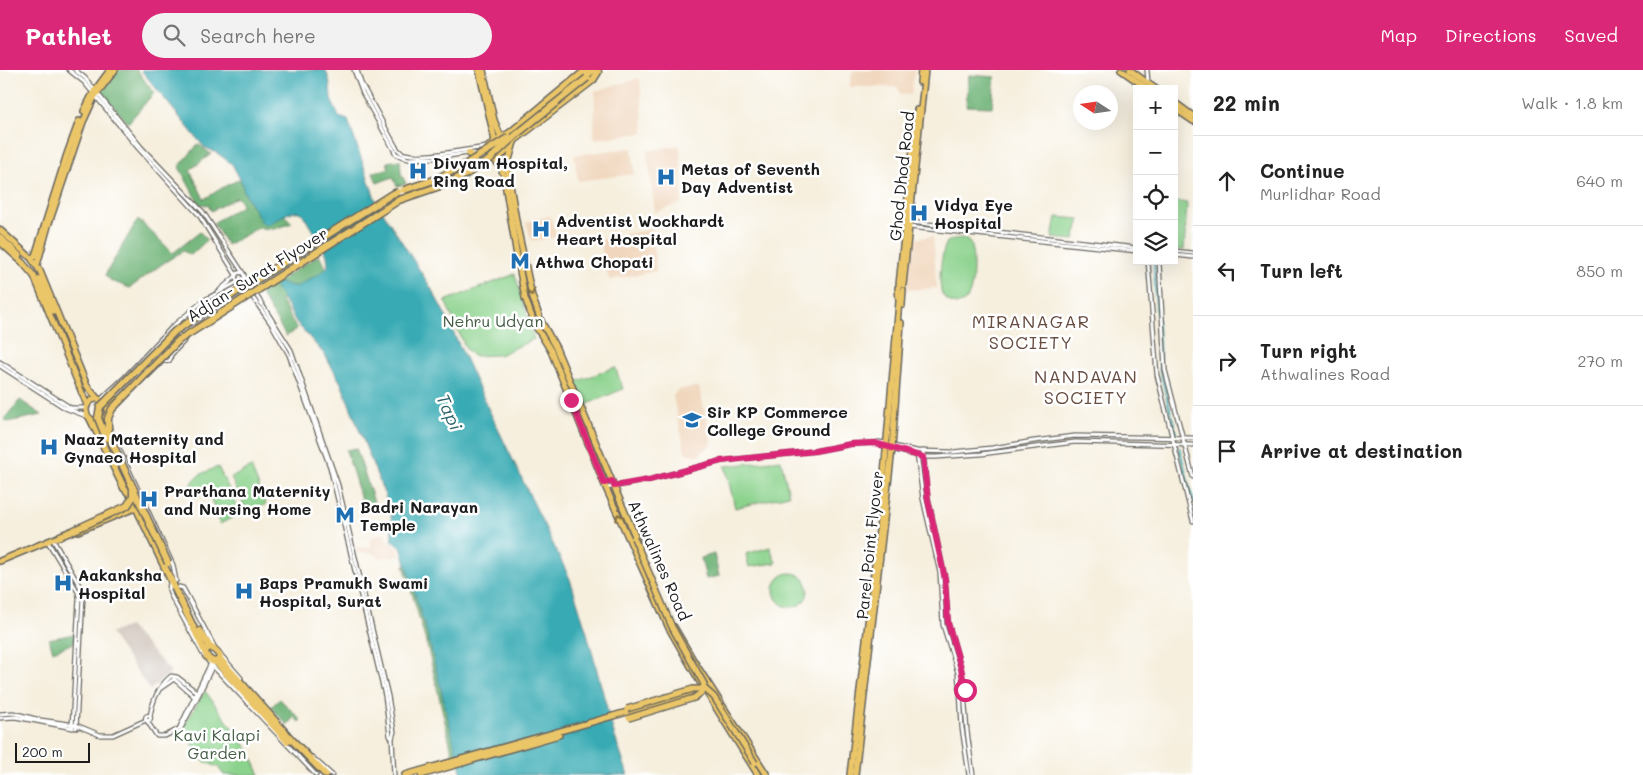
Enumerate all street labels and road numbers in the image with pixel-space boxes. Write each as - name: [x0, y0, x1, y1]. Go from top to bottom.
- street label: Ghod Dhod Road: [884, 110, 918, 242]
- street label: Adjan- Surat Flyover: [183, 222, 331, 326]
- street label: Parel Point Flyover: [851, 470, 887, 620]
- street label: Athwalines Road: [624, 496, 696, 624]

